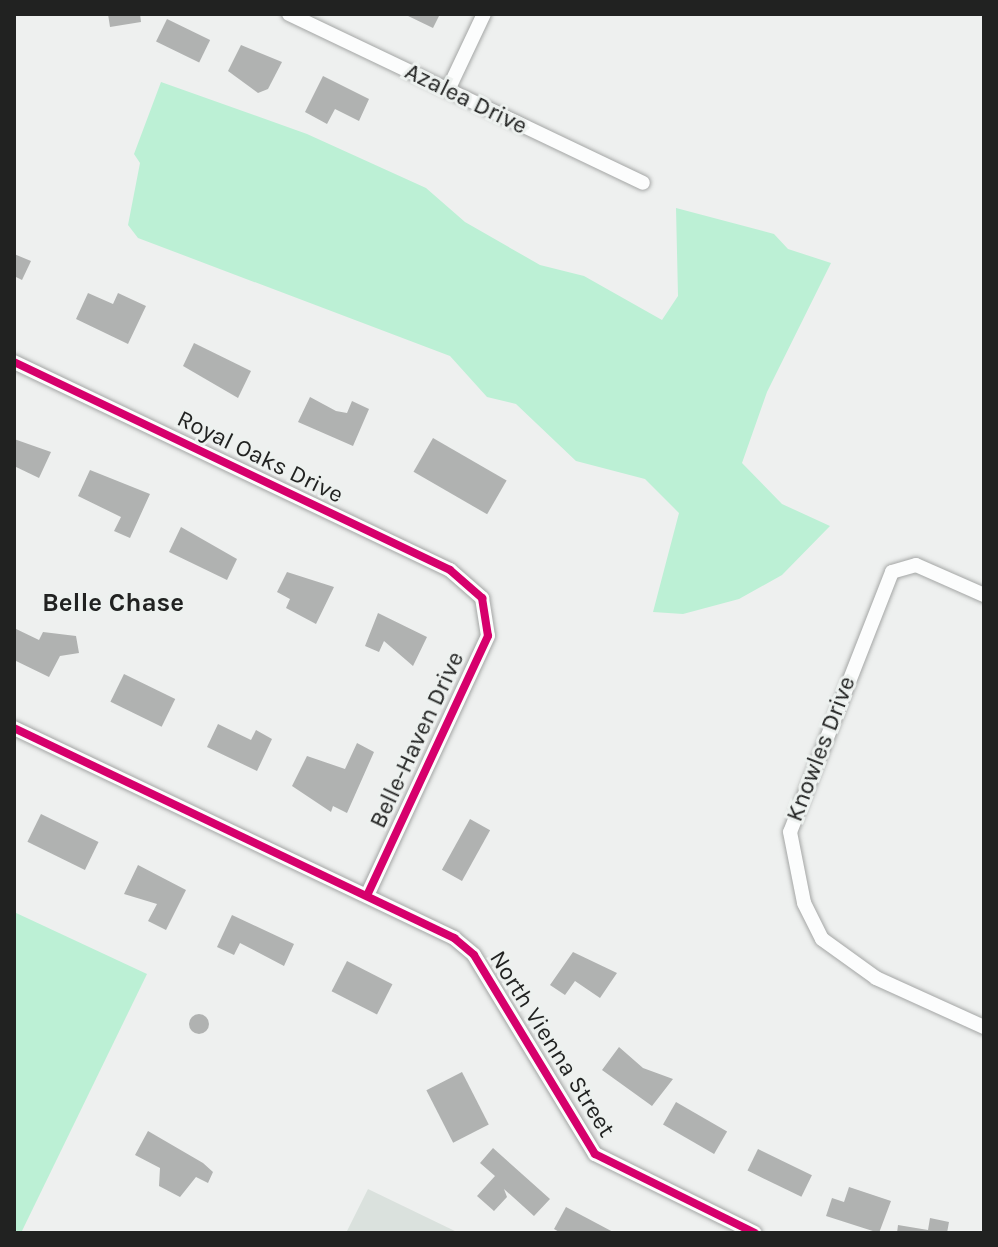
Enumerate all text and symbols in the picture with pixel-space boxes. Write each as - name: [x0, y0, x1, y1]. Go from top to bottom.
- street label: Azalea Drive: [400, 57, 532, 141]
- street label: Royal Oaks Drive: [172, 404, 348, 510]
- district label: Belle Chase: [42, 587, 184, 619]
- street label: Belle-Haven Drive: [364, 647, 470, 833]
- street label: Knowles Drive: [780, 672, 862, 826]
- street label: North Vienna Street: [483, 946, 621, 1142]

